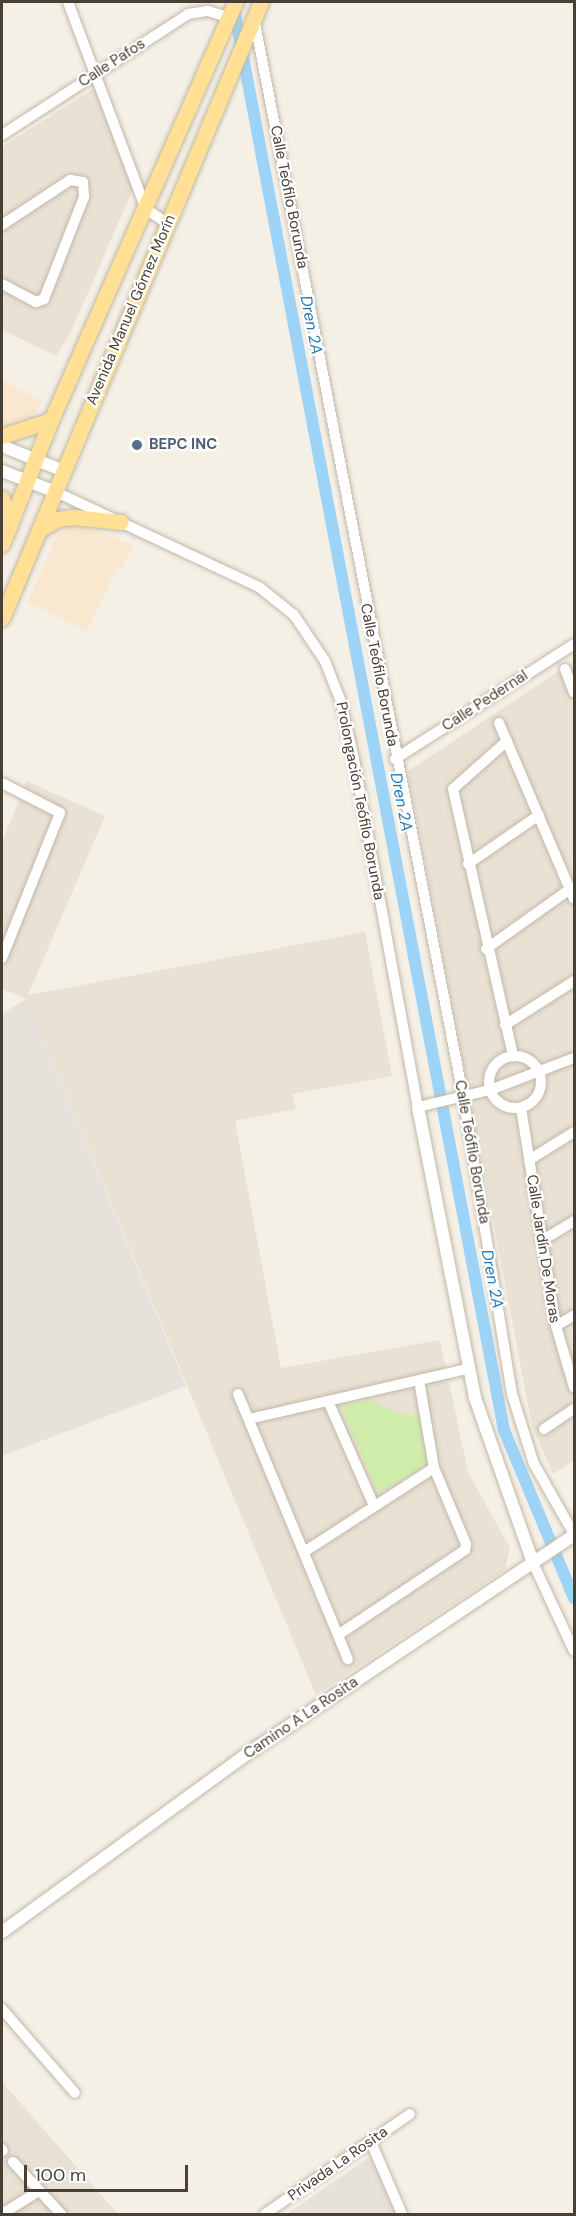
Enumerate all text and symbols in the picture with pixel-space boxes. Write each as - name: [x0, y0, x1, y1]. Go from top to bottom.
- street label: Calle Pafos: [75, 35, 149, 91]
- street label: Calle Teófilo Borunda: [266, 124, 312, 270]
- street label: Avenida Manuel Gómez Morín: [83, 212, 179, 408]
- water label: Dren 2A: [296, 294, 326, 356]
- place label: BEPC INC: [149, 436, 217, 454]
- marker: BEPC INC: [130, 438, 144, 452]
- street label: Calle Teófilo Borunda: [356, 602, 402, 748]
- street label: Calle Pedernal: [439, 667, 531, 735]
- street label: Prolongación Teófilo Borunda: [332, 700, 388, 902]
- water label: Dren 2A: [386, 771, 416, 833]
- street label: Calle Teófilo Borunda: [451, 1079, 493, 1225]
- street label: Calle Jardín De Moras: [522, 1174, 564, 1324]
- water label: Dren 2A: [477, 1248, 507, 1310]
- street label: Camino A La Rosita: [240, 1673, 362, 1763]
- street label: Privada La Rosita: [285, 2123, 391, 2205]
- scale bar: [27, 2153, 190, 2191]
- text: 100 m: [35, 2163, 86, 2187]

